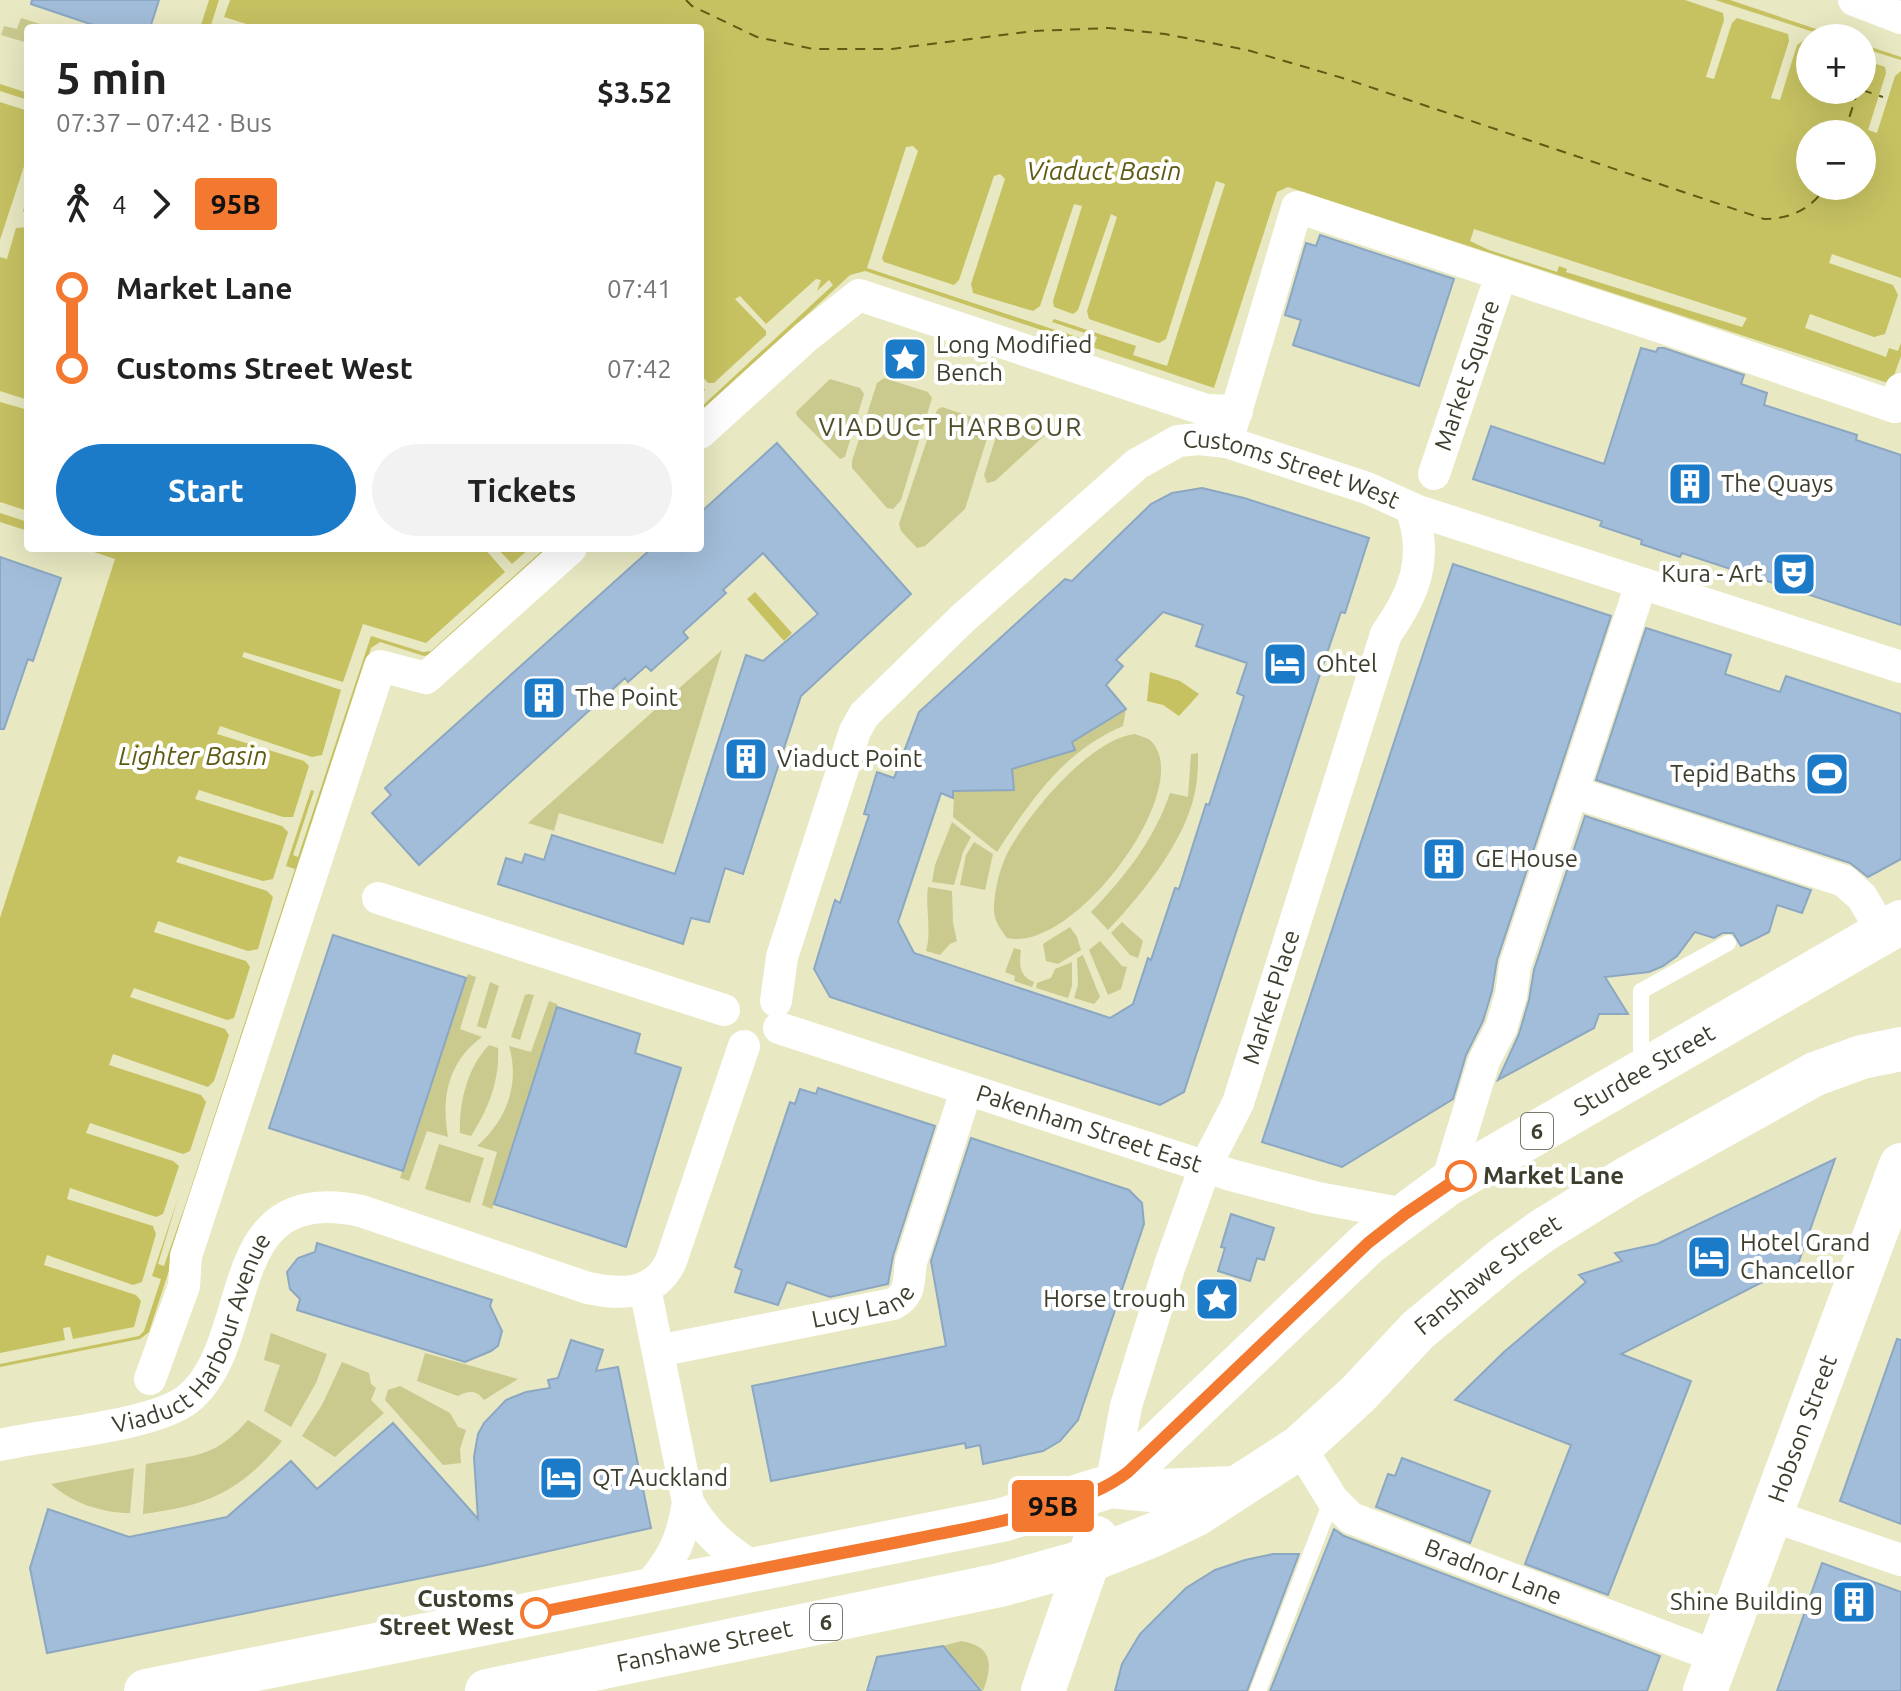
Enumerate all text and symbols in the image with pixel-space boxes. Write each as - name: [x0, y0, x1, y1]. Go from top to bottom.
- map controls: [1796, 24, 1876, 200]
- button: +: [1796, 24, 1876, 104]
- text: 5 min: [56, 53, 167, 102]
- text: $3.52: [597, 75, 672, 109]
- text: 07:37 – 07:42 · Bus: [56, 108, 272, 137]
- button: −: [1796, 120, 1876, 200]
- water label: Viaduct Basin: [1026, 156, 1182, 185]
- icon: walk: [56, 182, 100, 226]
- icon: forward: [139, 182, 183, 226]
- text: 95B: [211, 188, 261, 219]
- text: 4: [112, 190, 127, 219]
- text: Market Lane: [116, 271, 292, 305]
- text: 07:41: [607, 274, 672, 303]
- street label: Market Square: [1429, 296, 1505, 454]
- place label: Long Modified Bench: [936, 331, 1092, 386]
- place icon: Long Modified Bench: [881, 335, 929, 383]
- text: Customs Street West: [116, 351, 413, 385]
- text: 07:42: [607, 354, 672, 383]
- district label: VIADUCT HARBOUR: [819, 412, 1083, 441]
- street label: Customs Street West: [1181, 425, 1404, 514]
- button: Start: [56, 444, 356, 536]
- button: Tickets: [372, 444, 672, 536]
- building icon: The Quays: [1666, 460, 1714, 508]
- place label: The Quays: [1721, 470, 1833, 497]
- theatre icon: Kura - Art: [1770, 550, 1818, 598]
- place label: Kura - Art: [1661, 560, 1764, 587]
- hotel icon: Ohtel: [1261, 640, 1309, 688]
- place label: Ohtel: [1316, 650, 1377, 677]
- building icon: The Point: [520, 674, 568, 722]
- place label: The Point: [575, 684, 678, 711]
- building icon: Viaduct Point: [722, 735, 770, 783]
- water label: Lighter Basin: [118, 741, 268, 770]
- place label: Viaduct Point: [777, 745, 923, 772]
- sports icon: Tepid Baths: [1803, 750, 1851, 798]
- place label: Tepid Baths: [1670, 760, 1796, 787]
- building icon: GE House: [1420, 835, 1468, 883]
- place label: GE House: [1475, 845, 1578, 872]
- street label: Market Place: [1237, 927, 1305, 1068]
- street label: Sturdee Street: [1569, 1018, 1720, 1121]
- street label: Pakenham Street East: [973, 1079, 1206, 1178]
- road number: 6: [1521, 1113, 1553, 1149]
- marker: Market Lane: [1446, 1161, 1476, 1191]
- place label: Market Lane: [1483, 1162, 1624, 1189]
- street label: Fanshawe Street: [1409, 1208, 1566, 1340]
- street label: Viaduct Harbour Avenue: [110, 1228, 276, 1438]
- place label: Hotel Grand Chancellor: [1740, 1229, 1870, 1284]
- hotel icon: Hotel Grand Chancellor: [1685, 1233, 1733, 1281]
- place icon: Horse trough: [1193, 1275, 1241, 1323]
- street label: Lucy Lane: [809, 1280, 920, 1333]
- place label: Horse trough: [1043, 1285, 1186, 1312]
- street label: Hobson Street: [1762, 1350, 1842, 1506]
- hotel icon: QT Auckland: [537, 1454, 585, 1502]
- place label: QT Auckland: [592, 1464, 728, 1491]
- line badge: 95B: [1007, 1480, 1099, 1532]
- text: 95B: [1028, 1490, 1078, 1521]
- street label: Bradnor Lane: [1421, 1533, 1566, 1610]
- building icon: Shine Building: [1830, 1578, 1878, 1626]
- place label: Customs Street West: [379, 1585, 514, 1640]
- place label: Shine Building: [1670, 1588, 1823, 1615]
- marker: Customs Street West: [521, 1598, 551, 1628]
- road number: 6: [810, 1604, 842, 1640]
- street label: Fanshawe Street: [614, 1614, 795, 1677]

